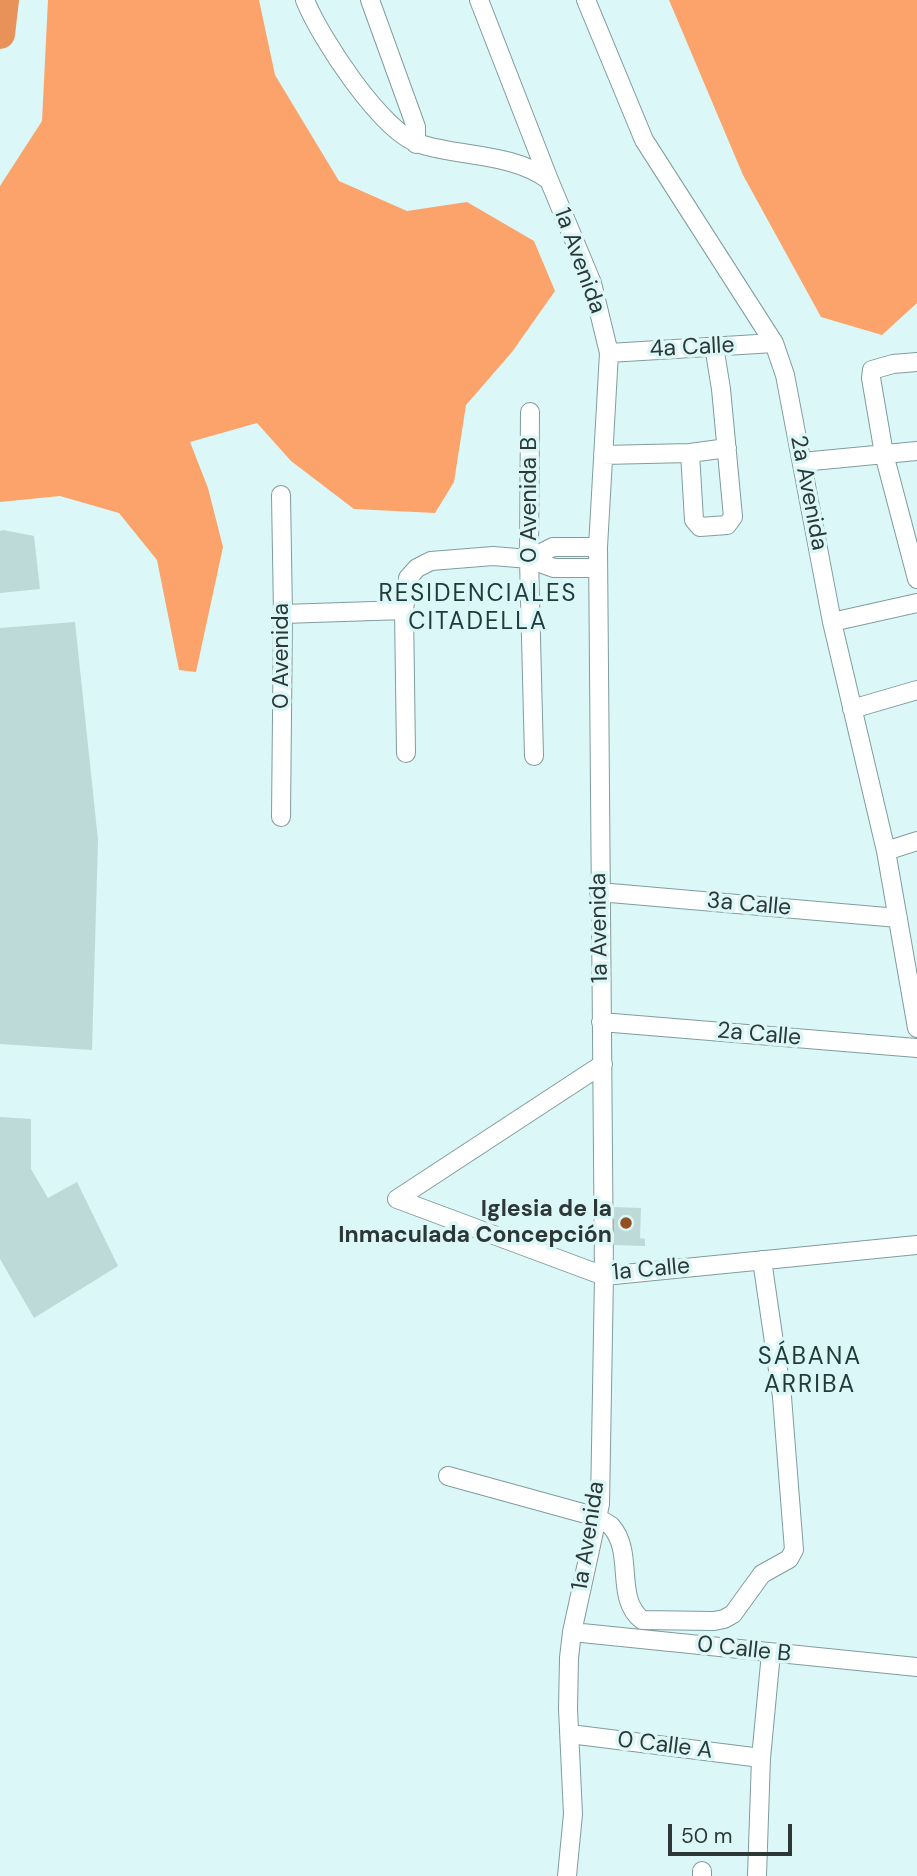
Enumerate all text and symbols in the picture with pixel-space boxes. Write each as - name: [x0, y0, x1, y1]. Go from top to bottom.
- street label: 1a Avenida: [547, 205, 611, 317]
- street label: 4a Calle: [649, 332, 735, 364]
- street label: 2a Avenida: [783, 433, 833, 553]
- street label: 0 Avenida B: [516, 437, 544, 563]
- district label: RESIDENCIALES CITADELLA: [380, 581, 576, 637]
- street label: 0 Avenida: [268, 603, 296, 709]
- street label: 1a Avenida: [585, 873, 615, 983]
- street label: 3a Calle: [706, 888, 792, 922]
- street label: 2a Calle: [716, 1018, 802, 1052]
- place label: Iglesia de la Inmaculada Concepción: [338, 1196, 612, 1250]
- marker: Iglesia de la Inmaculada Concepción: [618, 1215, 634, 1231]
- street label: 1a Calle: [611, 1253, 691, 1287]
- district label: SÁBANA ARRIBA: [759, 1344, 861, 1400]
- street label: 1a Avenida: [567, 1479, 611, 1593]
- street label: 0 Calle B: [696, 1631, 792, 1669]
- street label: 0 Calle A: [616, 1726, 714, 1766]
- scale bar: [672, 1810, 796, 1854]
- text: 50 m: [681, 1822, 732, 1850]

